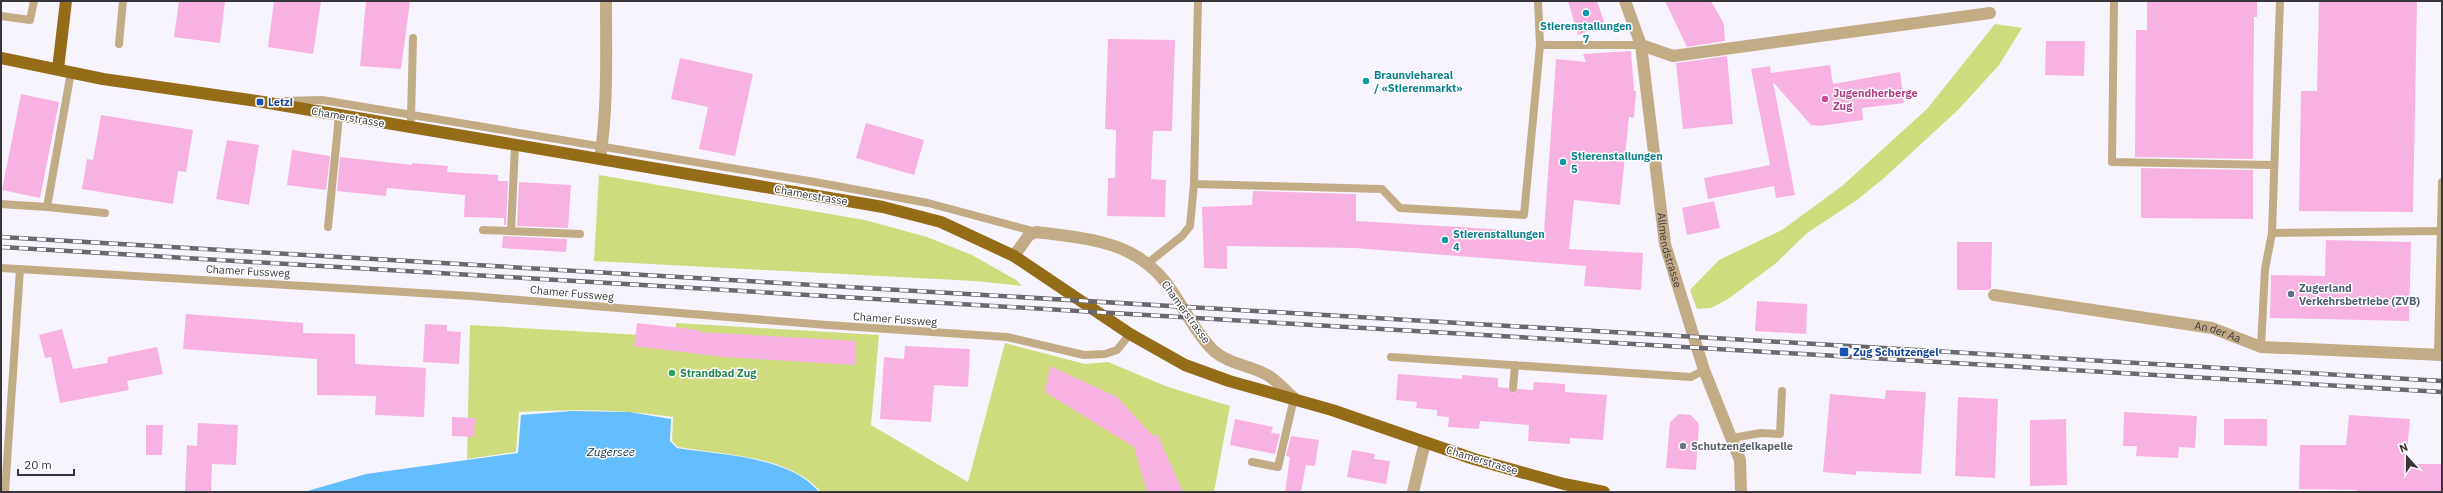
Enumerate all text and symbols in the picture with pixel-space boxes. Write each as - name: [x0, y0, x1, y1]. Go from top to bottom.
- marker: Stierenstallungen 7: [1581, 8, 1591, 18]
- place label: Stierenstallungen 7: [1540, 19, 1632, 46]
- place label: Braunviehareal / «Stierenmarkt»: [1374, 68, 1462, 95]
- marker: Braunviehareal / «Stierenmarkt»: [1361, 76, 1371, 86]
- place label: Jugendherberge Zug: [1833, 86, 1918, 113]
- marker: Jugendherberge Zug: [1820, 94, 1830, 104]
- place label: Letzi: [268, 95, 293, 109]
- marker: Letzi: [255, 97, 265, 107]
- street label: Chamerstrasse: [310, 104, 386, 130]
- place label: Stierenstallungen 5: [1571, 149, 1663, 176]
- marker: Stierenstallungen 5: [1558, 157, 1568, 167]
- street label: Chamerstrasse: [773, 182, 849, 208]
- street label: Allmendstrasse: [1654, 212, 1685, 289]
- place label: Stierenstallungen 4: [1453, 227, 1545, 254]
- marker: Stierenstallungen 4: [1440, 235, 1450, 245]
- street label: Chamer Fussweg: [206, 262, 291, 280]
- street label: Chamerstrasse: [1158, 278, 1214, 346]
- place label: Zugerland Verkehrsbetriebe (ZVB): [2299, 281, 2420, 308]
- street label: Chamer Fussweg: [529, 282, 615, 304]
- marker: Zugerland Verkehrsbetriebe (ZVB): [2286, 289, 2296, 299]
- street label: Chamer Fussweg: [853, 309, 938, 329]
- street label: An der Aa: [2194, 318, 2243, 346]
- place label: Zug Schutzengel: [1853, 345, 1939, 359]
- marker: Zug Schutzengel: [1838, 346, 1850, 358]
- place label: Strandbad Zug: [680, 366, 757, 380]
- marker: Strandbad Zug: [667, 368, 677, 378]
- north arrow: [2387, 437, 2427, 477]
- place label: Schutzengelkapelle: [1691, 439, 1793, 453]
- text: N: [2397, 440, 2410, 456]
- marker: Schutzengelkapelle: [1678, 441, 1688, 451]
- street label: Chamerstrasse: [1444, 442, 1520, 478]
- water label: Zugersee: [586, 444, 635, 459]
- scale bar: [18, 451, 74, 477]
- text: 20 m: [24, 457, 52, 472]

